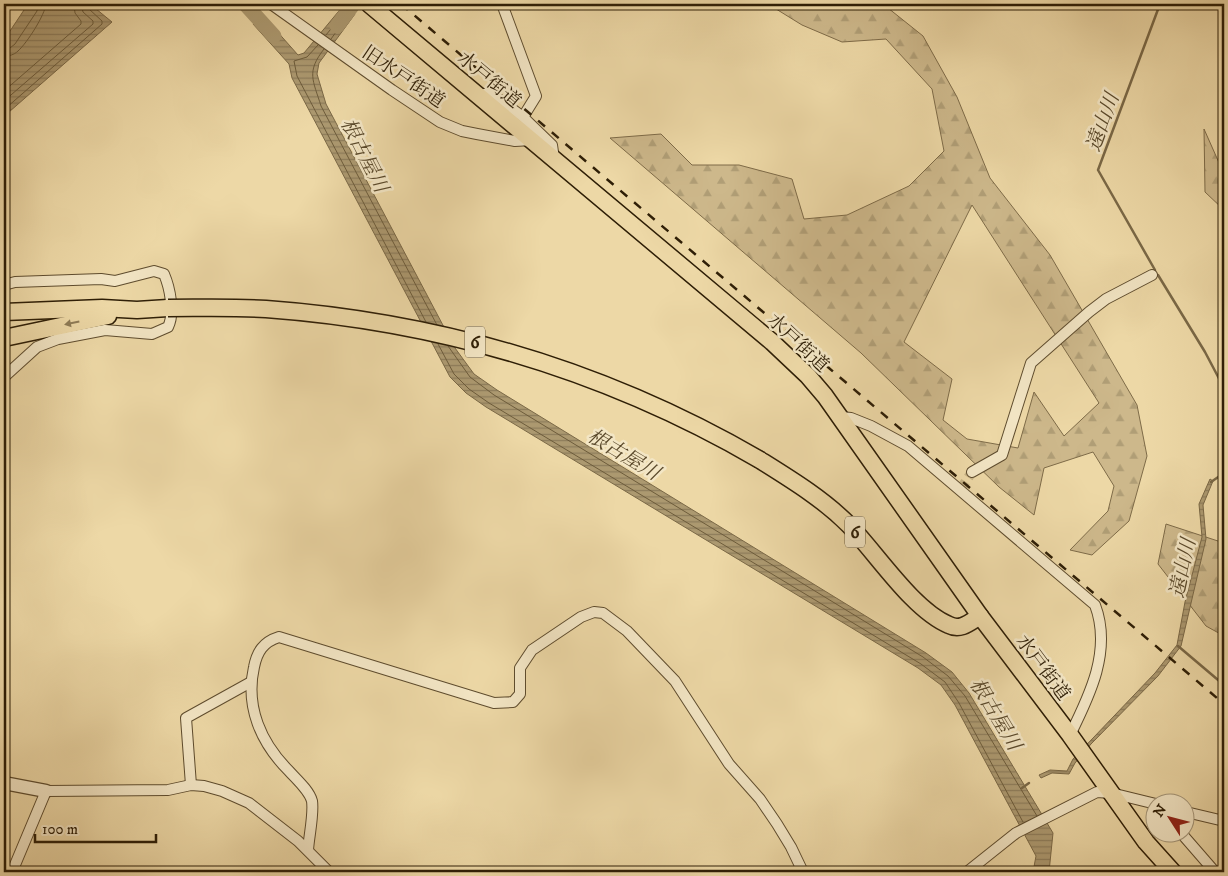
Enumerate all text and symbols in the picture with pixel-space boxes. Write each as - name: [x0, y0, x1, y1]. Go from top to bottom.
- street label: 旧水戸街道: [357, 41, 449, 113]
- street label: 水戸街道: [453, 47, 526, 113]
- water label: 遠山川: [1081, 88, 1126, 155]
- water label: 根古屋川: [334, 114, 394, 199]
- street label: 水戸街道: [762, 309, 834, 377]
- one-way arrow: [65, 319, 80, 327]
- road number: 6: [465, 327, 485, 358]
- water label: 根古屋川: [583, 424, 666, 488]
- road number: 6: [845, 516, 865, 548]
- water label: 遠山川: [1165, 534, 1202, 600]
- street label: 水戸街道: [1011, 631, 1075, 705]
- water label: 根古屋川: [963, 674, 1027, 757]
- north arrow: [1146, 794, 1196, 844]
- text: N: [1150, 801, 1171, 821]
- scale bar: [35, 811, 156, 843]
- text: 100 m: [42, 820, 78, 839]

